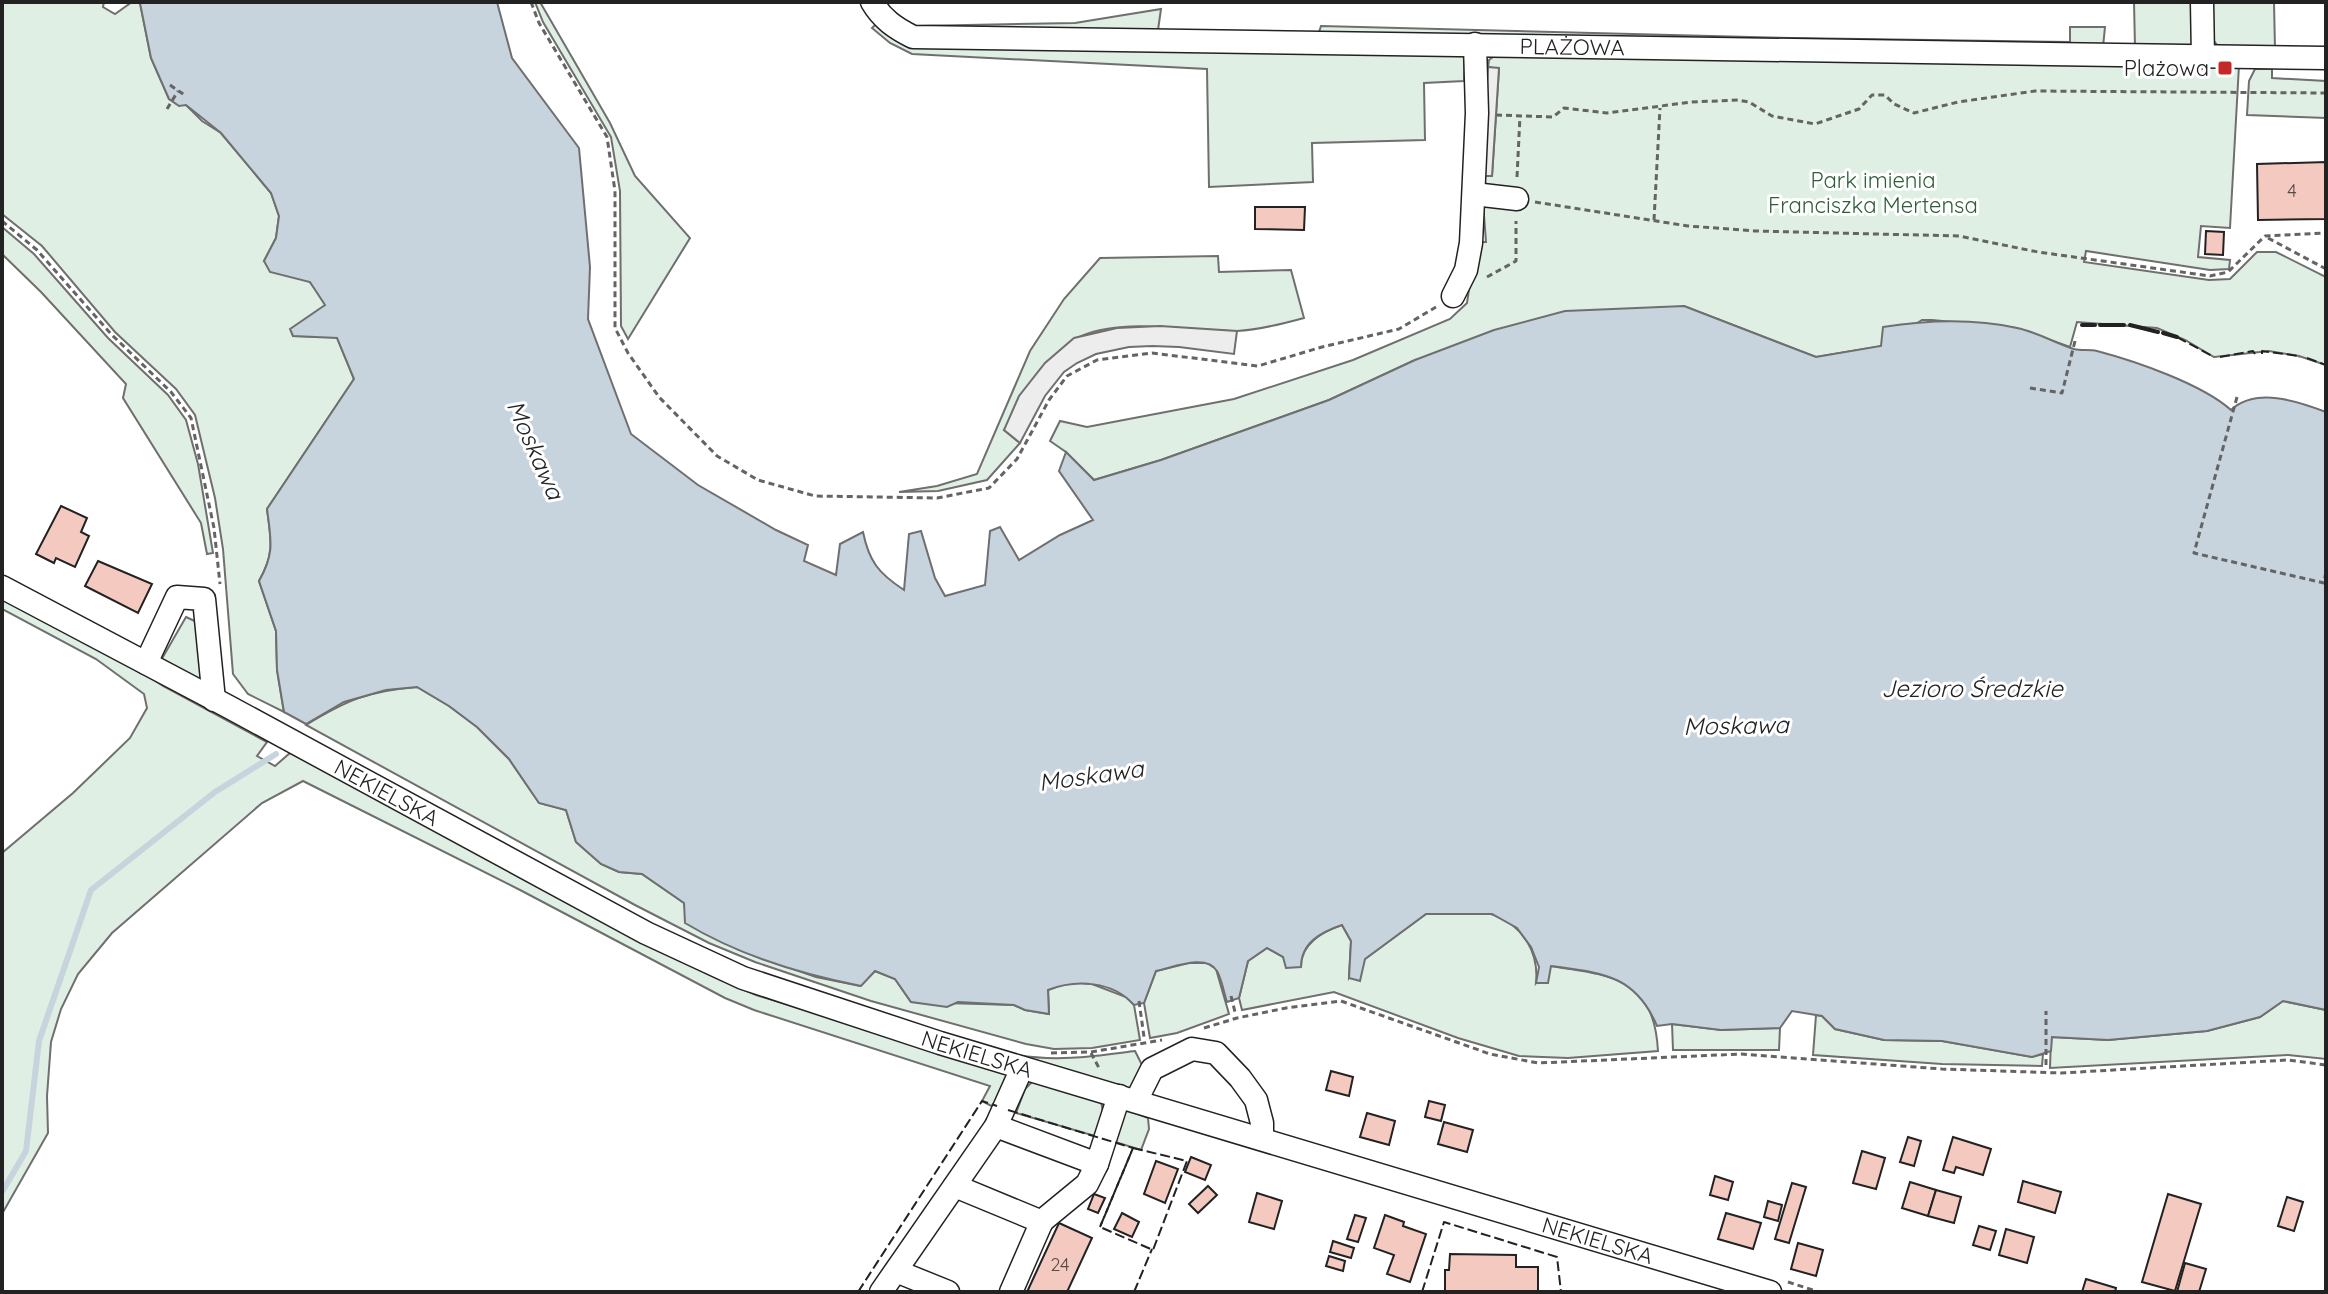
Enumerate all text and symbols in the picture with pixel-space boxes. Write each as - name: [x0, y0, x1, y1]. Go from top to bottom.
- street label: PLAŻOWA: [1519, 32, 1625, 62]
- place label: Plażowa: [2124, 54, 2209, 82]
- marker: Plażowa: [2216, 59, 2234, 77]
- park label: Park imienia Franciszka Mertensa: [1768, 166, 1978, 219]
- house number: 4: [2287, 179, 2297, 202]
- water label: Moskawa: [501, 395, 572, 505]
- water label: Jezioro Średzkie: [1881, 673, 2064, 703]
- water label: Moskawa: [1683, 709, 1790, 741]
- street label: NEKIELSKA: [330, 753, 444, 832]
- water label: Moskawa: [1037, 753, 1147, 797]
- street label: NEKIELSKA: [918, 1024, 1036, 1084]
- street label: NEKIELSKA: [1539, 1210, 1657, 1270]
- house number: 24: [1050, 1253, 1070, 1276]

